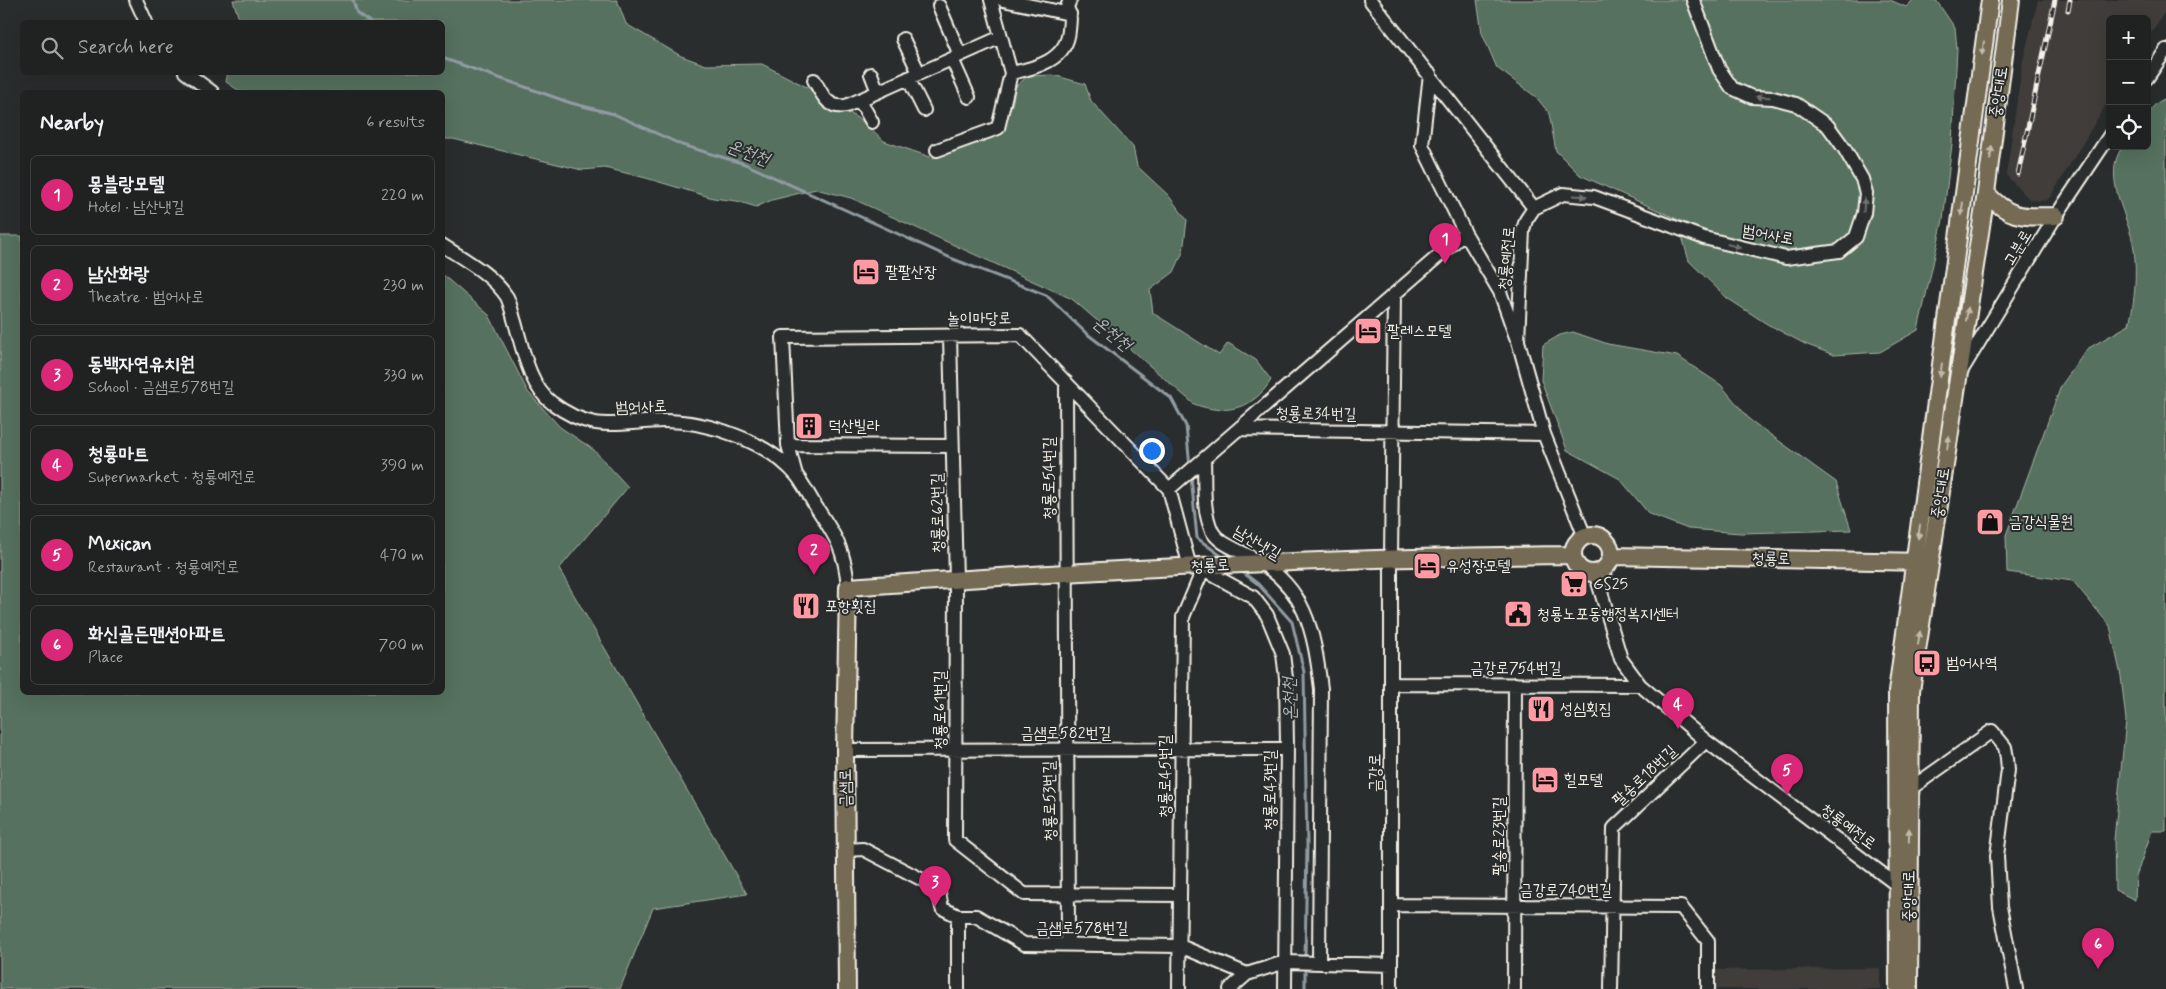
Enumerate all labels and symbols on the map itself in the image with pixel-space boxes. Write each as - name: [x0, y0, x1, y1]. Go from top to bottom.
- one-way arrow: [1979, 41, 1987, 57]
- street label: 중앙대로: [1985, 65, 2013, 119]
- one-way arrow: [1755, 93, 1771, 101]
- water label: 온천천: [723, 134, 774, 173]
- one-way arrow: [1987, 145, 1995, 161]
- one-way arrow: [1573, 192, 1589, 200]
- one-way arrow: [1861, 197, 1869, 213]
- one-way arrow: [1958, 202, 1966, 218]
- street label: 범어사로: [1741, 220, 1795, 250]
- pin: 1: [1429, 223, 1461, 264]
- street label: 청룡예전로: [1494, 225, 1520, 291]
- street label: 고분로: [1999, 226, 2037, 270]
- one-way arrow: [1727, 243, 1742, 251]
- hotel icon: 팔팔산장: [851, 257, 881, 287]
- place label: 팔팔산장: [885, 262, 937, 283]
- one-way arrow: [1963, 306, 1971, 322]
- street label: 놀이마당로: [947, 308, 1011, 330]
- water label: 온천천: [1088, 311, 1138, 358]
- hotel icon: 팔레스모텔: [1353, 316, 1383, 346]
- place label: 팔레스모텔: [1387, 321, 1452, 342]
- one-way arrow: [1936, 363, 1944, 379]
- street label: 범어사로: [615, 396, 667, 418]
- street label: 청룡로34번길: [1275, 403, 1357, 425]
- building icon: 덕산빌라: [794, 411, 824, 441]
- place label: 덕산빌라: [828, 416, 880, 437]
- one-way arrow: [1944, 435, 1952, 451]
- street label: 청룡로54번길: [1039, 436, 1060, 519]
- your location: [1139, 438, 1165, 464]
- street label: 중앙대로: [1927, 466, 1955, 520]
- street label: 청룡로62번길: [927, 473, 949, 553]
- shop icon: 금강식물원: [1975, 507, 2005, 537]
- place label: 금강식물원: [2009, 512, 2073, 533]
- street label: 남산냇길: [1229, 521, 1285, 565]
- one-way arrow: [1915, 524, 1923, 540]
- pin: 2: [798, 534, 830, 575]
- street label: 청룡로: [1752, 548, 1790, 570]
- hotel icon: 유성장모텔: [1412, 551, 1442, 581]
- street label: 청룡로: [1190, 555, 1230, 577]
- place label: 유성장모텔: [1446, 556, 1511, 577]
- supermarket icon: GS25: [1559, 569, 1589, 599]
- place label: GS25: [1593, 574, 1628, 595]
- restaurant icon: 포항횟집: [791, 591, 821, 621]
- place label: 포항횟집: [825, 596, 877, 617]
- public building icon: 청룡노포동행정복지센터: [1503, 599, 1533, 629]
- place label: 청룡노포동행정복지센터: [1537, 604, 1679, 625]
- one-way arrow: [1916, 630, 1924, 646]
- bus stop icon: 범어사역: [1912, 648, 1942, 678]
- place label: 범어사역: [1946, 653, 1998, 674]
- street label: 금강로754번길: [1470, 658, 1562, 679]
- street label: 청룡로61번길: [930, 670, 951, 750]
- water label: 온천천: [1278, 676, 1302, 721]
- pin: 4: [1662, 688, 1694, 729]
- restaurant icon: 성심횟집: [1526, 694, 1556, 724]
- place label: 성심횟집: [1560, 699, 1612, 720]
- street label: 금샘로582번길: [1021, 723, 1112, 744]
- street label: 청룡로45번길: [1155, 734, 1176, 818]
- street label: 팔송로18번길: [1608, 741, 1682, 811]
- street label: 청룡로43번길: [1260, 749, 1281, 830]
- street label: 금강로: [1365, 754, 1386, 792]
- pin: 5: [1771, 754, 1803, 795]
- street label: 청룡로53번길: [1039, 760, 1061, 841]
- hotel icon: 힐모텔: [1530, 765, 1560, 795]
- street label: 금샘로: [835, 769, 857, 807]
- place label: 힐모텔: [1564, 770, 1603, 791]
- street label: 팔송로23번길: [1489, 796, 1510, 876]
- street label: 청룡예전로: [1816, 799, 1880, 855]
- one-way arrow: [1906, 827, 1914, 843]
- pin: 3: [919, 866, 951, 907]
- street label: 중앙대로: [1899, 870, 1920, 922]
- street label: 금강로740번길: [1520, 880, 1612, 901]
- street label: 금샘로578번길: [1036, 918, 1128, 939]
- pin: 6: [2082, 928, 2114, 969]

